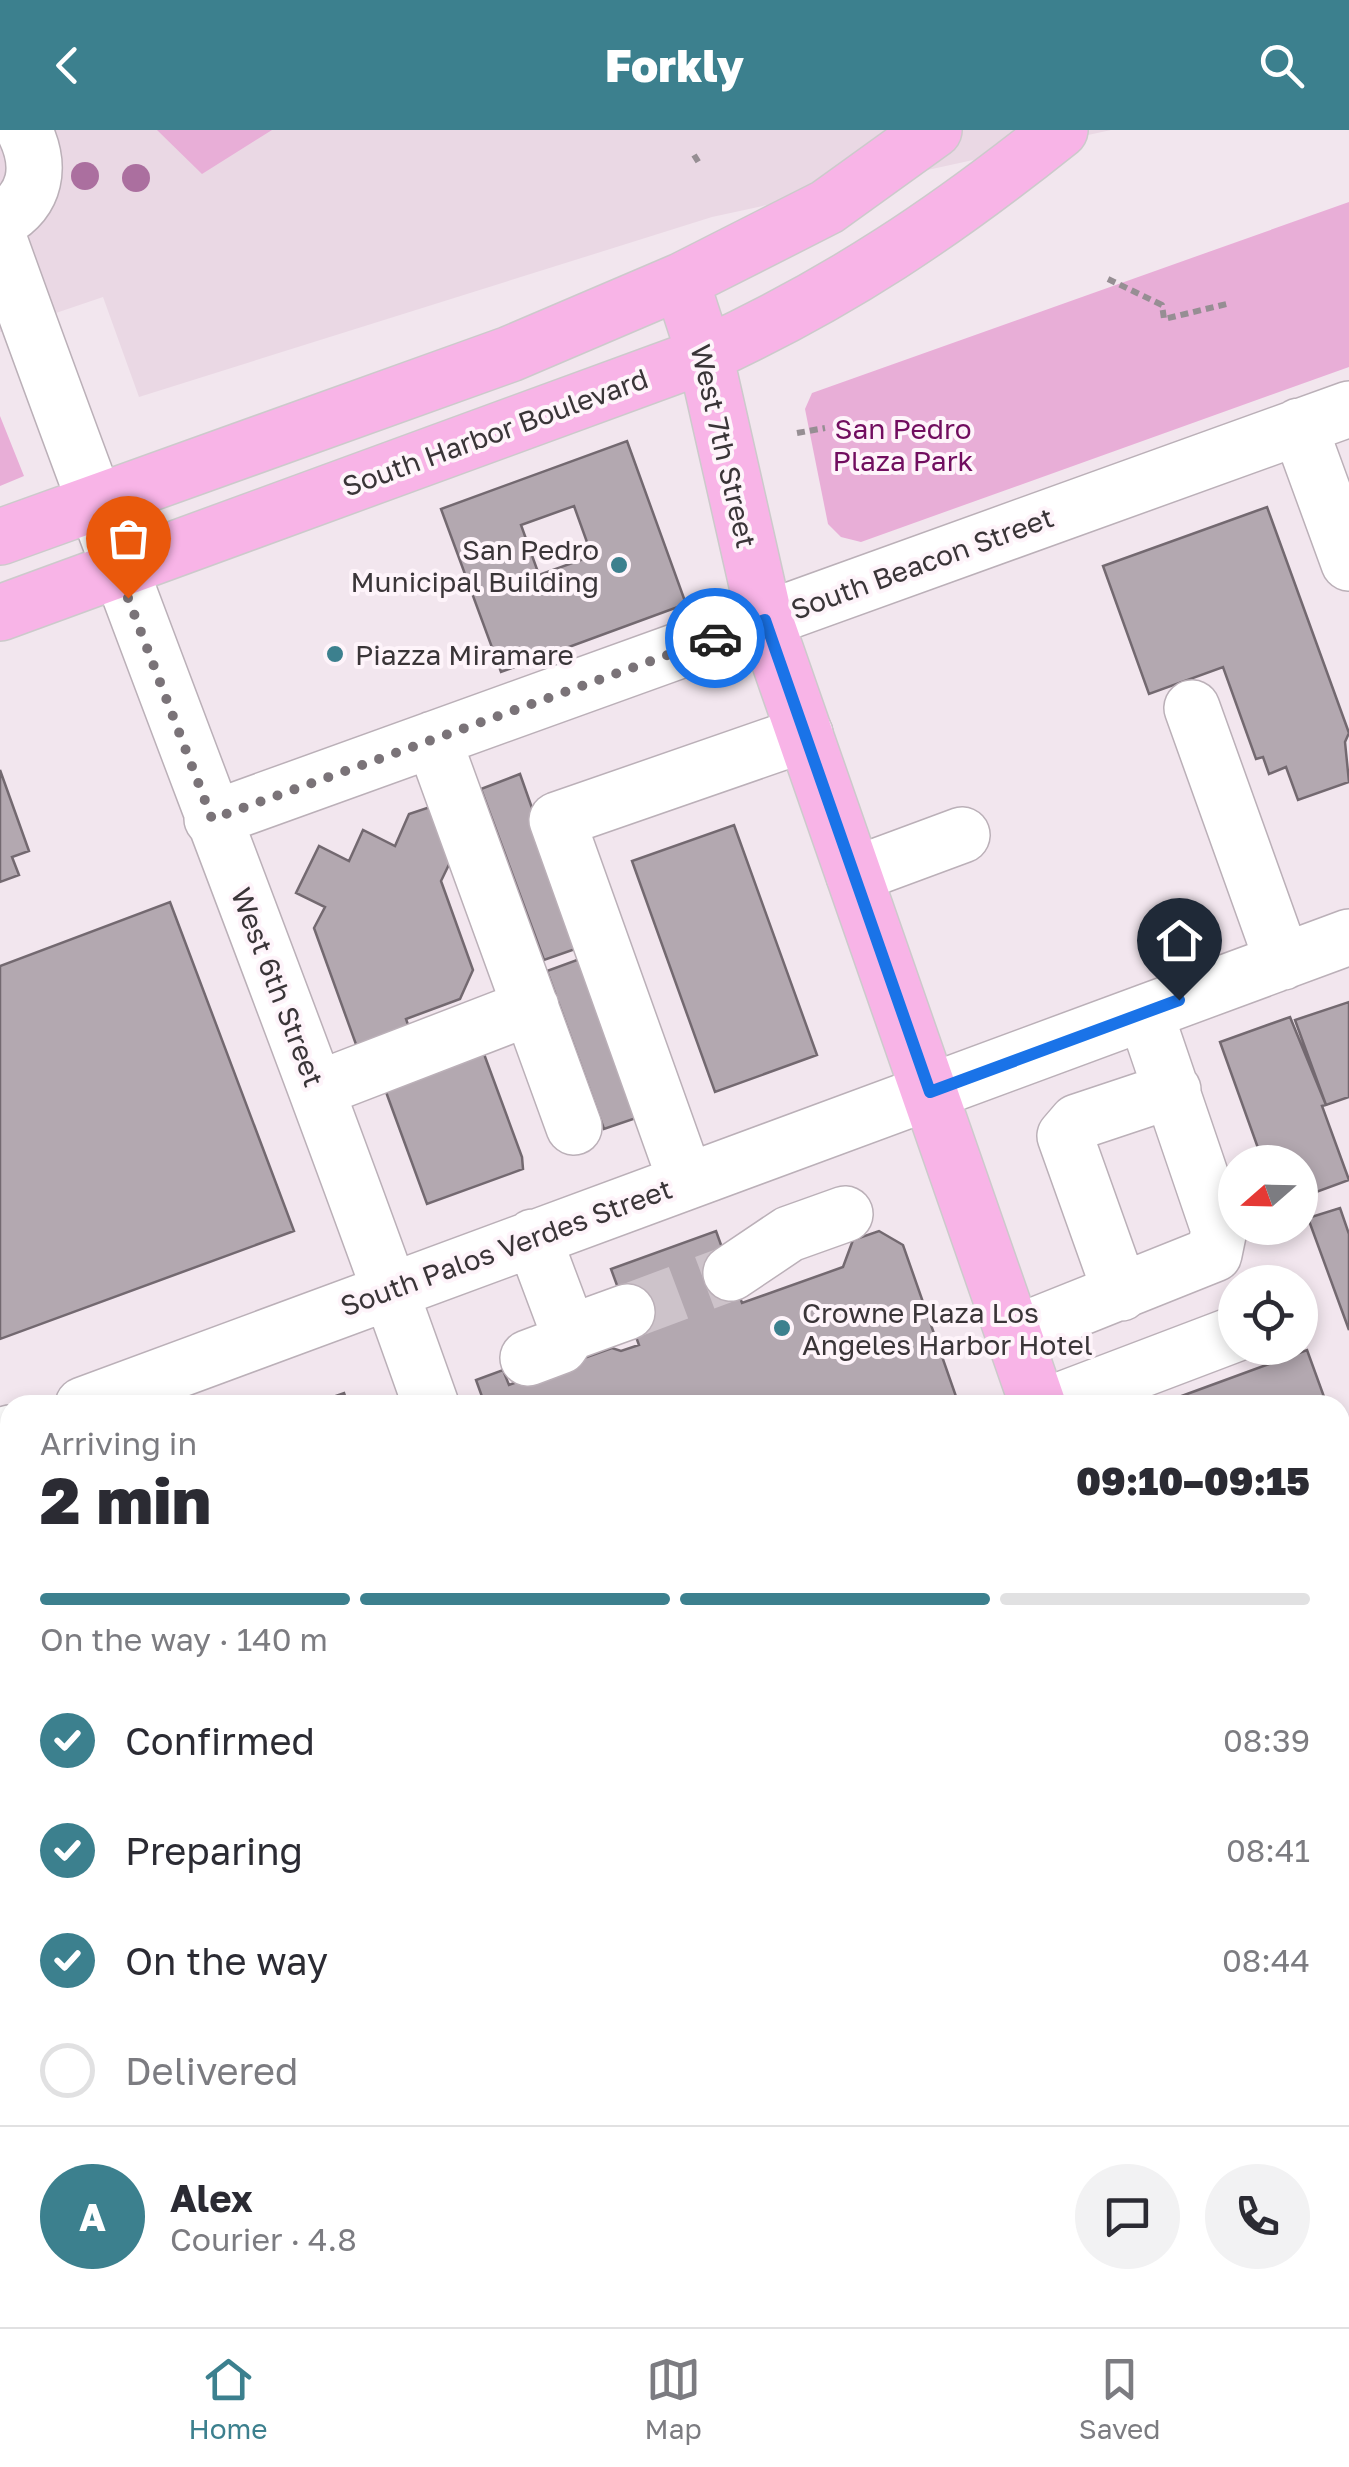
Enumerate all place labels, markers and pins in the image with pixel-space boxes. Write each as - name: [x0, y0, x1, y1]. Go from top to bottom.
- pin: [86, 496, 171, 599]
- place label: San Pedro Municipal Building: [350, 533, 599, 598]
- marker: San Pedro Municipal Building: [608, 554, 630, 576]
- place label: Piazza Miramare: [355, 638, 574, 671]
- marker: Piazza Miramare: [324, 643, 346, 665]
- pin: [1137, 898, 1222, 1001]
- place label: Crowne Plaza Los Angeles Harbor Hotel: [802, 1296, 1093, 1361]
- marker: Crowne Plaza Los Angeles Harbor Hotel: [771, 1317, 793, 1339]

